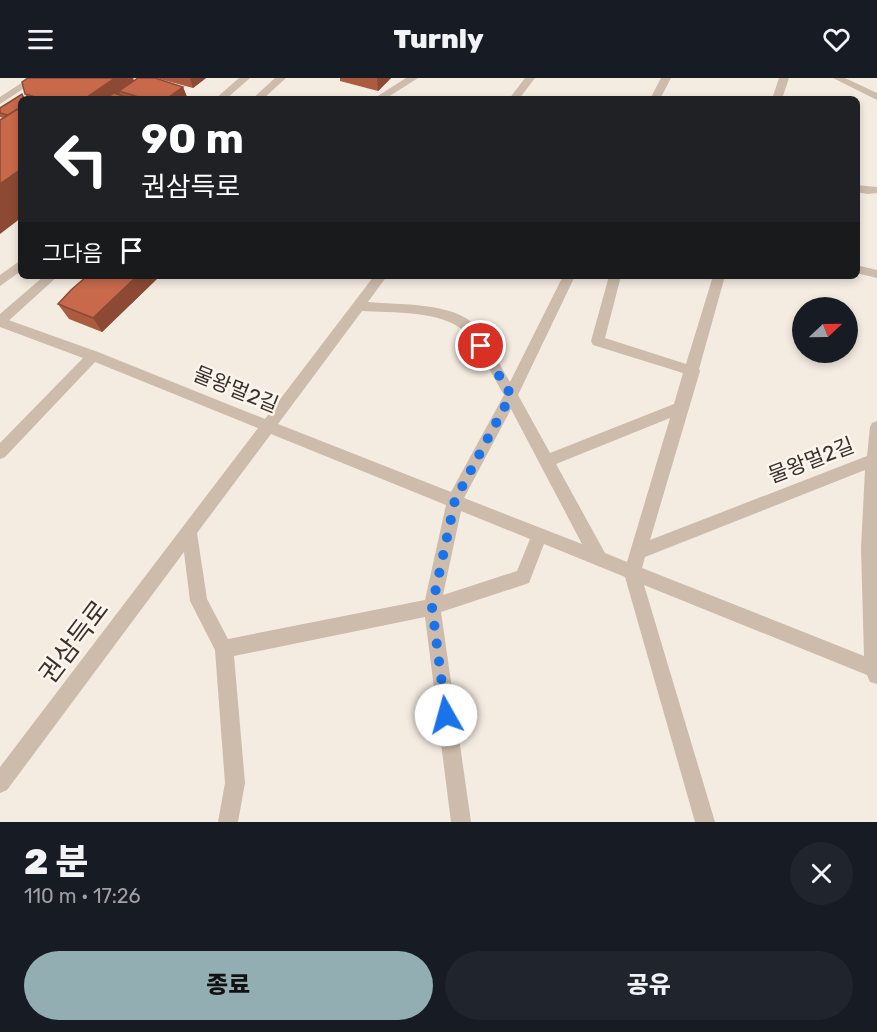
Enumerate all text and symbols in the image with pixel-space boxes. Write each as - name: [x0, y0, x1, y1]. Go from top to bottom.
- icon: menu: [24, 23, 57, 56]
- text: Turnly: [393, 23, 484, 55]
- icon: heart: [820, 23, 853, 56]
- text: 90 m: [141, 114, 244, 164]
- icon: left: [42, 120, 120, 198]
- text: 권삼득로: [141, 171, 240, 203]
- icon: arrive: [115, 234, 148, 267]
- text: 그다음: [42, 240, 103, 267]
- north arrow: [792, 297, 858, 363]
- map controls: [792, 297, 858, 363]
- pin: [455, 320, 506, 371]
- icon: arrive: [464, 329, 497, 362]
- street label: 물왕멀2길: [190, 361, 282, 417]
- street label: 물왕멀2길: [765, 432, 857, 488]
- street label: 권삼득로: [33, 594, 115, 690]
- position arrow: [414, 683, 478, 747]
- text: 2 분: [24, 840, 89, 883]
- button: close: [790, 842, 853, 905]
- text: 110 m · 17:26: [24, 884, 141, 908]
- button: 종료: [24, 951, 433, 1020]
- button: 공유: [445, 951, 853, 1020]

